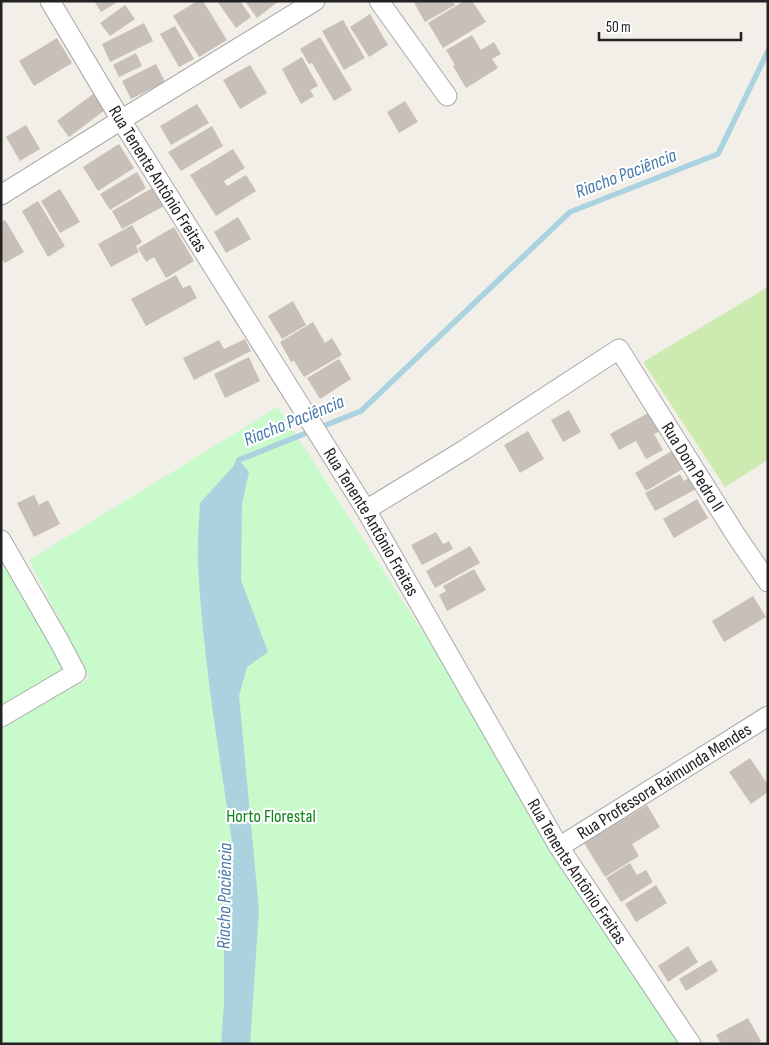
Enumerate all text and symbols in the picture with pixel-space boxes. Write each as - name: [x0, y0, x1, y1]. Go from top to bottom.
- scale bar: [599, 10, 742, 42]
- text: 50 m: [606, 18, 631, 37]
- street label: Rua Tenente Antônio Freitas: [104, 102, 212, 256]
- water label: Riacho Paciência: [572, 144, 680, 204]
- water label: Riacho Paciência: [240, 390, 348, 452]
- street label: Rua Dom Pedro II: [657, 418, 729, 515]
- street label: Rua Tenente Antônio Freitas: [319, 444, 423, 600]
- street label: Rua Professora Raimunda Mendes: [573, 719, 755, 844]
- street label: Rua Tenente Antônio Freitas: [523, 795, 632, 948]
- park label: Horto Florestal: [226, 806, 316, 827]
- water label: Riacho Paciência: [213, 842, 237, 949]

